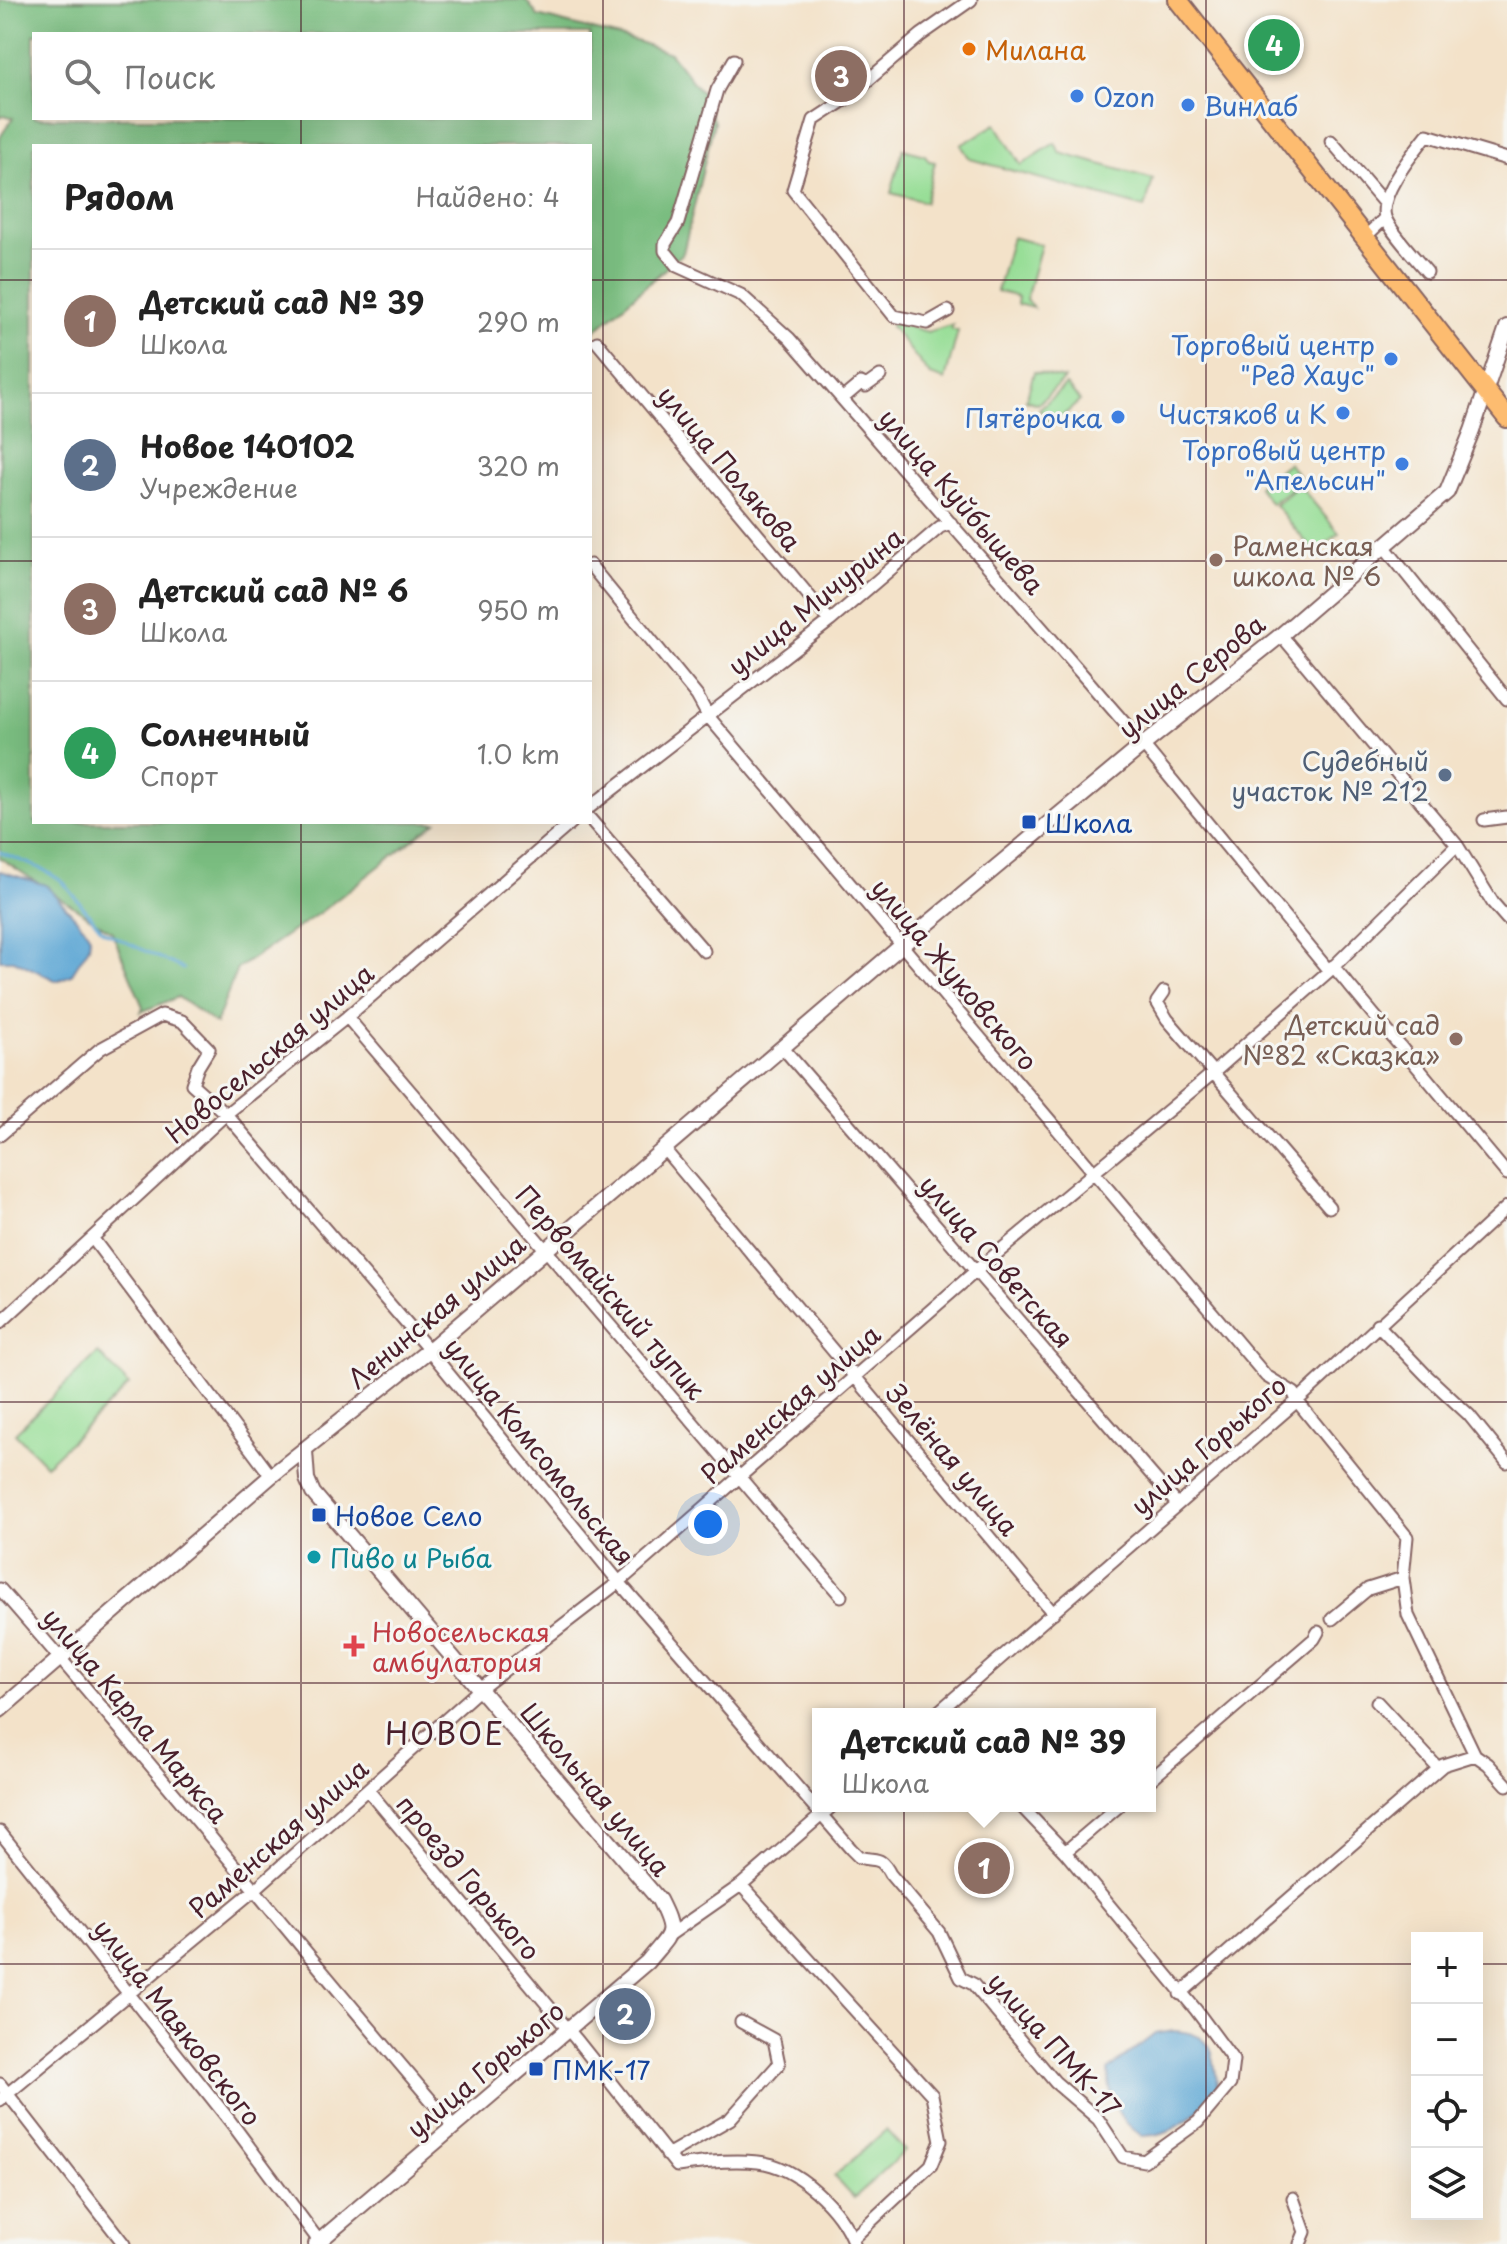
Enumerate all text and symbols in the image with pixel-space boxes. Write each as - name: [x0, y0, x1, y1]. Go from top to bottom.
- pin: 4: [1248, 15, 1300, 75]
- place label: Милана: [985, 30, 1086, 69]
- search box: [32, 32, 592, 120]
- marker: Милана: [960, 40, 978, 58]
- pin: 3: [815, 46, 867, 106]
- icon: search: [60, 54, 104, 98]
- text: Поиск: [124, 54, 215, 99]
- place label: Ozon: [1093, 77, 1155, 116]
- place label: Винлаб: [1204, 86, 1298, 125]
- marker: Ozon: [1068, 87, 1086, 105]
- marker: Винлаб: [1179, 96, 1197, 114]
- text: Рядом: [64, 170, 175, 222]
- text: Найдено: 4: [415, 177, 560, 216]
- text: Детский сад № 39: [140, 279, 424, 324]
- text: 1: [84, 302, 96, 341]
- text: 290 m: [477, 302, 560, 341]
- text: Школа: [140, 324, 227, 363]
- place label: Торговый центр "Ред Хаус": [1171, 325, 1375, 394]
- marker: Торговый центр "Ред Хаус": [1382, 350, 1400, 368]
- street label: улица Полякова: [649, 376, 812, 560]
- place label: Чистяков и К: [1158, 394, 1327, 433]
- place label: Пятёрочка: [964, 398, 1103, 437]
- street label: улица Куйбышева: [870, 399, 1054, 603]
- marker: Чистяков и К: [1334, 404, 1352, 422]
- marker: Пятёрочка: [1109, 408, 1127, 426]
- text: Новое 140102: [140, 423, 355, 468]
- place label: Торговый центр "Апельсин": [1182, 430, 1386, 499]
- text: 2: [81, 446, 99, 485]
- text: 320 m: [476, 446, 560, 485]
- marker: Торговый центр "Апельсин": [1393, 455, 1411, 473]
- text: Учреждение: [140, 468, 298, 507]
- street label: улица Мичурина: [719, 517, 912, 684]
- place label: Раменская школа № 6: [1232, 526, 1381, 595]
- marker: Раменская школа № 6: [1207, 551, 1225, 569]
- text: Детский сад № 6: [140, 567, 408, 612]
- text: 3: [81, 590, 99, 629]
- text: 950 m: [477, 590, 560, 629]
- street label: улица Серова: [1109, 604, 1274, 748]
- text: Школа: [140, 612, 227, 651]
- text: Солнечный: [140, 711, 310, 756]
- text: 4: [81, 734, 99, 773]
- text: 1.0 km: [477, 734, 560, 773]
- place label: Судебный участок № 212: [1232, 741, 1429, 810]
- text: Спорт: [140, 756, 218, 795]
- marker: Судебный участок № 212: [1436, 766, 1454, 784]
- place label: Школа: [1045, 803, 1133, 842]
- marker: Школа: [1020, 813, 1038, 831]
- street label: улица Жуковского: [863, 869, 1047, 1079]
- street label: Новосельская улица: [156, 953, 382, 1152]
- place label: Детский сад №82 «Сказка»: [1242, 1005, 1440, 1074]
- marker: Детский сад №82 «Сказка»: [1447, 1030, 1465, 1048]
- street label: улица Советская: [911, 1166, 1083, 1356]
- street label: Первомайский тупик: [507, 1176, 715, 1408]
- street label: Ленинская улица: [339, 1224, 534, 1397]
- street label: Раменская улица: [692, 1314, 889, 1493]
- street label: улица Комсомольская: [436, 1328, 644, 1574]
- street label: улица Горького: [1121, 1366, 1295, 1524]
- street label: Зелёная улица: [877, 1374, 1029, 1544]
- place label: Новое Село: [335, 1496, 483, 1535]
- your location: [688, 1504, 728, 1544]
- marker: Новое Село: [310, 1506, 328, 1524]
- place label: Пиво и Рыба: [330, 1538, 492, 1577]
- marker: Пиво и Рыба: [305, 1548, 323, 1566]
- street label: улица Карла Маркса: [34, 1599, 239, 1832]
- place label: Новосельская амбулатория: [372, 1612, 550, 1681]
- marker: Новосельская амбулатория: [343, 1635, 365, 1657]
- street label: Школьная улица: [512, 1694, 681, 1885]
- popup: [812, 1708, 1156, 1812]
- district label: НОВОЕ: [385, 1710, 505, 1755]
- text: Детский сад № 39: [842, 1718, 1126, 1763]
- street label: Раменская улица: [180, 1748, 377, 1927]
- text: Школа: [842, 1763, 929, 1802]
- street label: проезд Горького: [388, 1785, 550, 1969]
- pin: 1: [958, 1838, 1010, 1898]
- street label: улица Маяковского: [85, 1910, 271, 2134]
- map controls: [1411, 1932, 1483, 2220]
- button: +: [1411, 1932, 1483, 2004]
- street label: улица ПМК-17: [979, 1963, 1131, 2125]
- pin: 2: [599, 1984, 651, 2044]
- street label: улица Горького: [398, 1991, 572, 2147]
- button: −: [1411, 2004, 1483, 2076]
- place label: ПМК-17: [552, 2050, 651, 2089]
- marker: ПМК-17: [527, 2060, 545, 2078]
- button: locate: [1411, 2076, 1483, 2148]
- button: layers: [1411, 2148, 1483, 2220]

